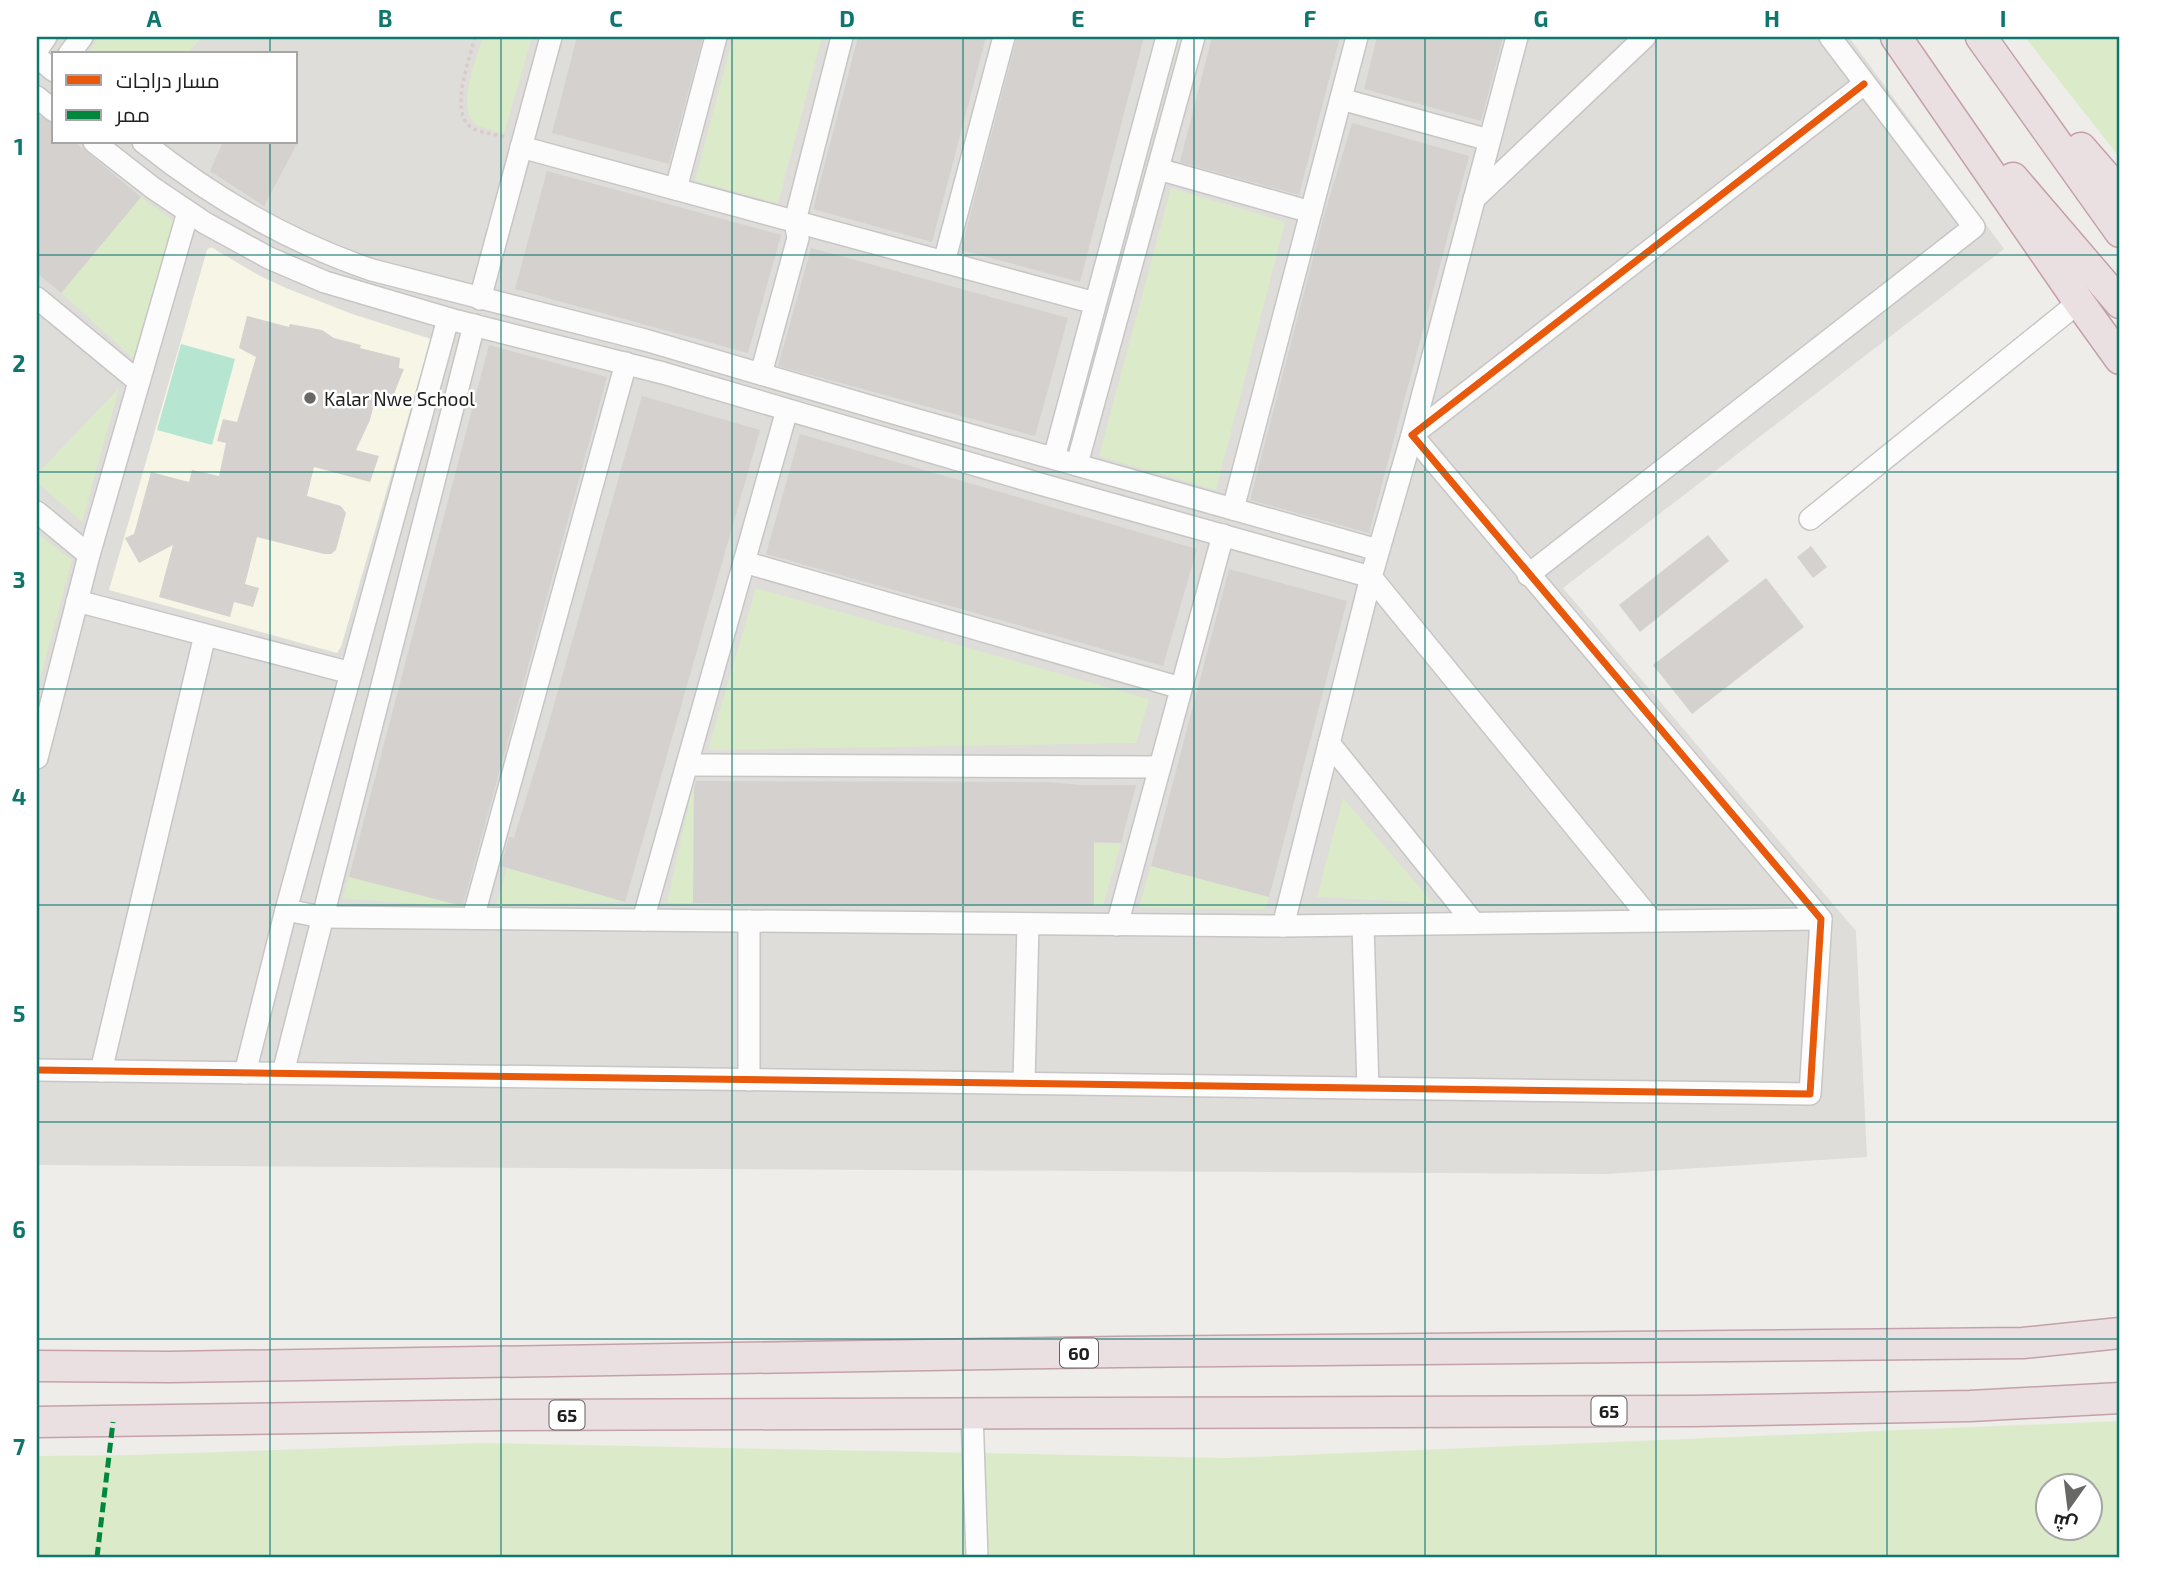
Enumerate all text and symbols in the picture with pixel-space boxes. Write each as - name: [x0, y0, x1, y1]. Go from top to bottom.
- text: A: [146, 4, 162, 32]
- text: B: [378, 4, 392, 32]
- text: C: [609, 4, 623, 32]
- text: D: [839, 4, 855, 32]
- text: E: [1071, 4, 1085, 32]
- text: F: [1304, 4, 1317, 32]
- text: G: [1534, 4, 1548, 32]
- text: H: [1764, 4, 1780, 32]
- text: I: [2000, 4, 2006, 32]
- legend: [52, 52, 298, 144]
- text: مسار دراجات: [116, 67, 220, 93]
- text: ممر: [115, 101, 150, 127]
- text: 1: [14, 132, 24, 160]
- text: 2: [12, 349, 26, 377]
- place label: Kalar Nwe School: [324, 387, 475, 410]
- marker: Kalar Nwe School: [302, 390, 318, 406]
- text: 3: [12, 565, 26, 593]
- text: 4: [12, 782, 26, 810]
- text: 5: [13, 999, 25, 1027]
- text: 6: [12, 1215, 26, 1243]
- road number: 60: [1060, 1338, 1098, 1368]
- road number: 65: [1592, 1396, 1626, 1426]
- road number: 65: [550, 1400, 584, 1430]
- text: 7: [13, 1432, 25, 1460]
- north arrow: [2035, 1472, 2104, 1542]
- text: ش: [2050, 1509, 2080, 1538]

